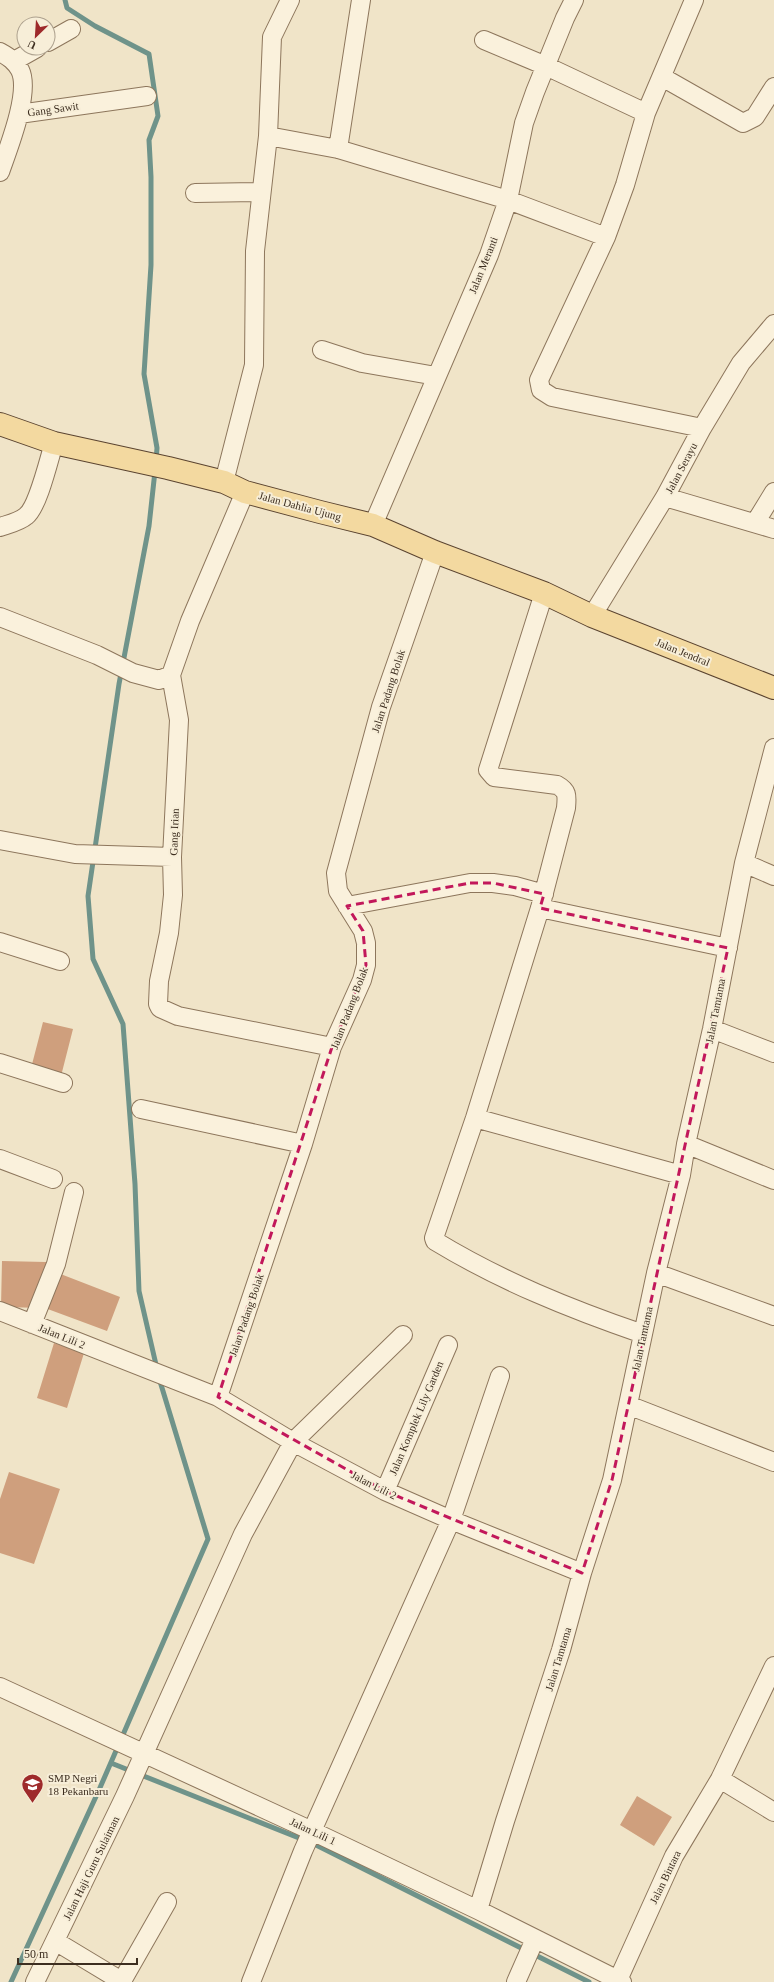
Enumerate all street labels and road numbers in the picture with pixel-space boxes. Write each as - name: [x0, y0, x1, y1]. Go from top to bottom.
- street label: Gang Sawit: [27, 99, 79, 119]
- street label: Jalan Meranti: [466, 235, 500, 295]
- street label: Jalan Serayu: [663, 440, 700, 495]
- street label: Jalan Dahlia Ujung: [257, 489, 343, 523]
- street label: Jalan Jendral: [654, 636, 712, 668]
- street label: Jalan Padang Bolak: [369, 647, 407, 734]
- street label: Gang Irian: [167, 808, 181, 856]
- street label: Jalan Padang Bolak: [328, 965, 370, 1051]
- street label: Jalan Tamtama: [703, 977, 727, 1045]
- street label: Jalan Padang Bolak: [226, 1272, 266, 1358]
- street label: Jalan Tamtama: [629, 1305, 655, 1372]
- street label: Jalan Lili 2: [37, 1321, 87, 1351]
- street label: Jalan Komplek Lily Garden: [387, 1359, 446, 1477]
- street label: Jalan Lili 2: [349, 1468, 399, 1502]
- street label: Jalan Tamtama: [543, 1626, 573, 1692]
- street label: Jalan Haji Guru Sulaiman: [61, 1814, 122, 1922]
- street label: Jalan Lili 1: [288, 1815, 338, 1847]
- street label: Jalan Bintara: [647, 1848, 683, 1906]

